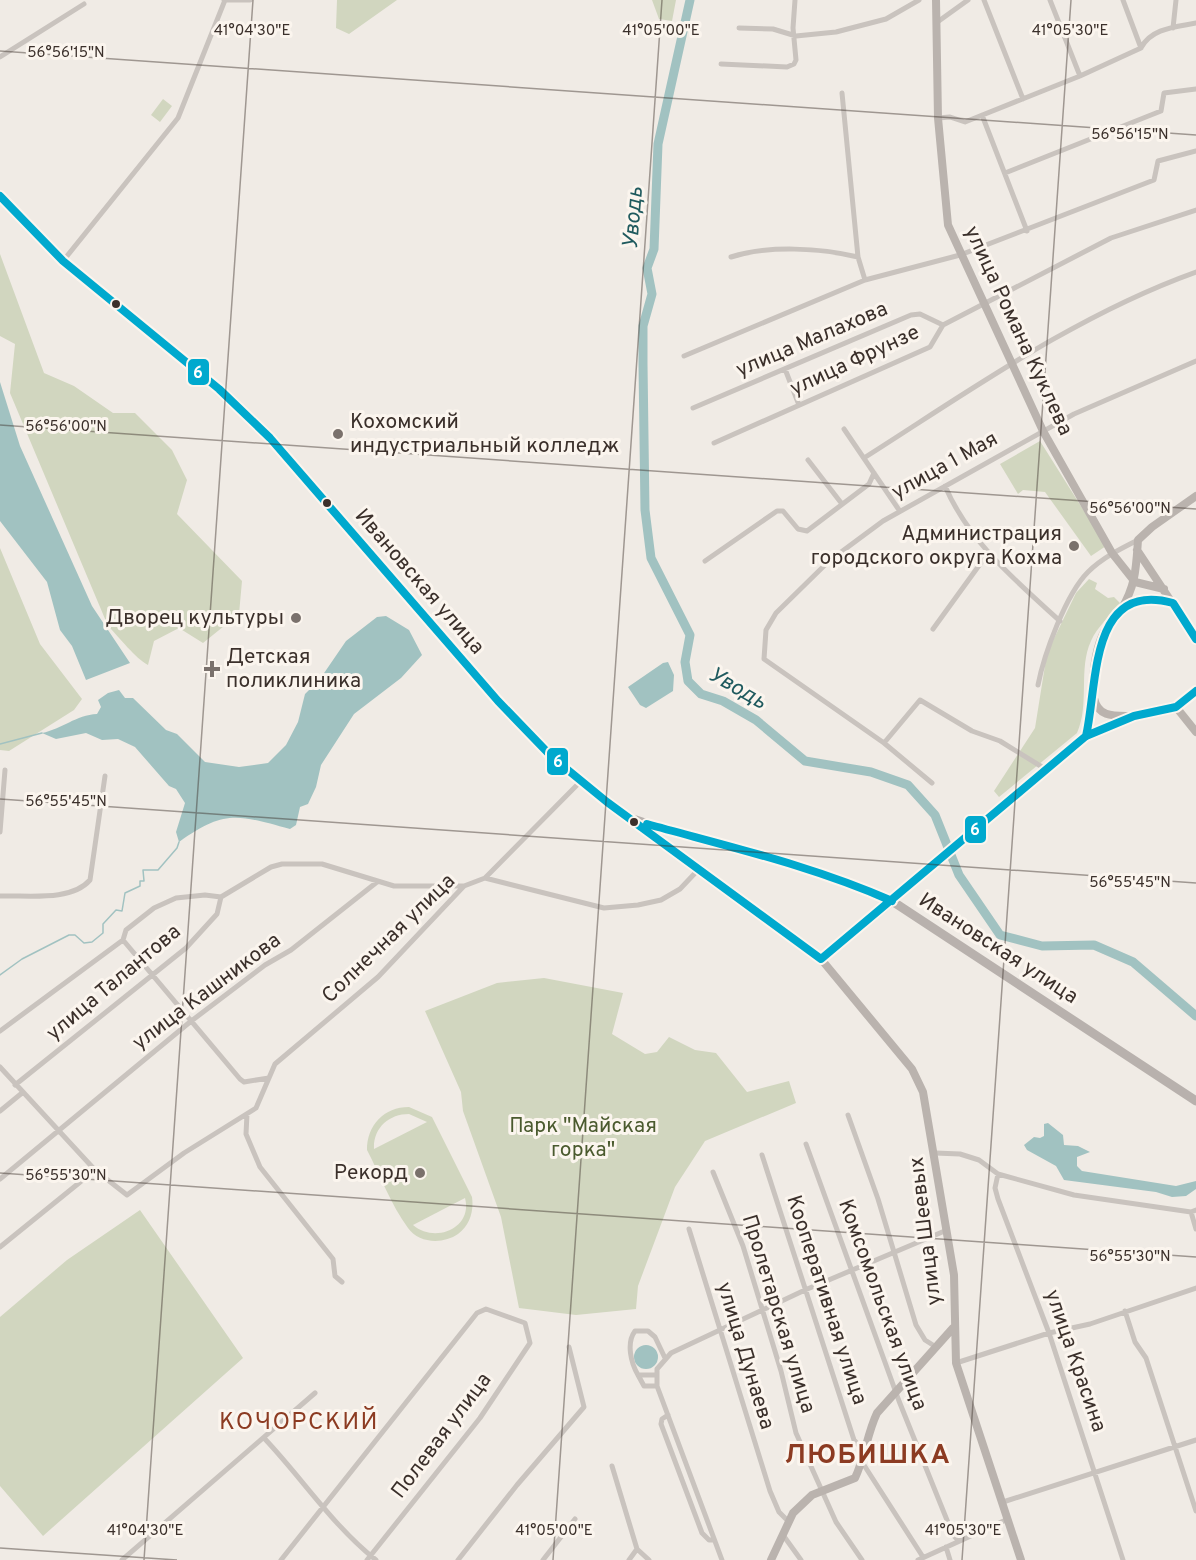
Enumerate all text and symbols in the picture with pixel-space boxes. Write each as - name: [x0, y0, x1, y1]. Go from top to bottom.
- text: 41°04'30"E: [214, 22, 290, 41]
- text: 41°05'00"E: [622, 22, 700, 41]
- text: 41°05'30"E: [1032, 22, 1108, 41]
- text: 56°56'15"N: [27, 44, 105, 63]
- text: 56°56'15"N: [1091, 126, 1169, 145]
- water label: Уводь: [618, 186, 650, 250]
- street label: улица Романа Куклева: [958, 222, 1078, 440]
- street label: улица Малахова: [732, 296, 892, 384]
- unlabelled marker: [110, 298, 122, 310]
- street label: улица Фрунзе: [786, 319, 924, 403]
- line badge: 6: [187, 358, 210, 386]
- text: 6: [193, 364, 203, 384]
- place label: Кохомский индустриальный колледж: [350, 409, 619, 460]
- text: 56°56'00"N: [25, 418, 107, 437]
- street label: улица 1 Мая: [887, 426, 1003, 506]
- marker: Кохомский индустриальный колледж: [331, 427, 345, 441]
- unlabelled marker: [321, 497, 333, 509]
- text: 56°56'00"N: [1089, 500, 1171, 519]
- street label: Ивановская улица: [348, 503, 490, 661]
- place label: Администрация городского округа Кохма: [811, 521, 1062, 572]
- marker: Администрация городского округа Кохма: [1067, 539, 1081, 553]
- place label: Дворец культуры: [105, 605, 284, 632]
- marker: Дворец культуры: [289, 611, 303, 625]
- place label: Детская поликлиника: [226, 644, 361, 695]
- marker: Детская поликлиника: [203, 660, 221, 678]
- water label: Уводь: [703, 662, 771, 716]
- line badge: 6: [546, 747, 569, 776]
- text: 6: [553, 753, 563, 773]
- text: 56°55'45"N: [25, 793, 107, 812]
- line badge: 6: [964, 815, 987, 844]
- unlabelled marker: [628, 816, 640, 828]
- text: 6: [970, 821, 980, 841]
- street label: Солнечная улица: [317, 868, 461, 1010]
- text: 56°55'45"N: [1089, 874, 1171, 893]
- street label: Ивановская улица: [913, 887, 1083, 1011]
- street label: улица Талантова: [41, 919, 187, 1047]
- street label: улица Кашникова: [127, 927, 287, 1057]
- park label: Парк "Майская горка": [509, 1113, 657, 1164]
- street label: улица Шеевых: [903, 1155, 949, 1307]
- place label: Рекорд: [334, 1160, 408, 1187]
- marker: Рекорд: [413, 1166, 427, 1180]
- text: 56°55'30"N: [25, 1167, 107, 1186]
- street label: Кооперативная улица: [779, 1192, 873, 1408]
- street label: Комсомольская улица: [831, 1196, 933, 1414]
- street label: Пролетарская улица: [735, 1211, 821, 1417]
- text: 56°55'30"N: [1089, 1248, 1171, 1267]
- street label: улица Дунаева: [710, 1279, 780, 1433]
- street label: улица Красина: [1038, 1286, 1112, 1436]
- street label: Полевая улица: [386, 1368, 498, 1504]
- district label: КОЧОРСКИЙ: [219, 1406, 379, 1438]
- district label: ЛЮБИШКА: [785, 1439, 951, 1473]
- text: 41°04'30"E: [107, 1522, 183, 1541]
- text: 41°05'00"E: [515, 1522, 593, 1541]
- text: 41°05'30"E: [925, 1522, 1001, 1541]

